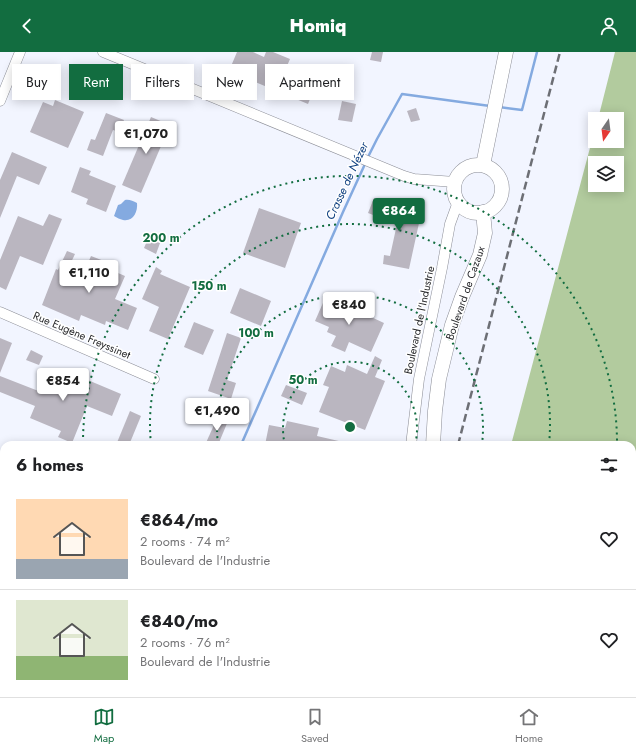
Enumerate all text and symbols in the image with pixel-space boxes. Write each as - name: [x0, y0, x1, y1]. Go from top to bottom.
- text: Homiq: [290, 13, 346, 39]
- icon: back: [16, 15, 38, 37]
- icon: person: [598, 15, 620, 37]
- chip: Buy: [12, 64, 61, 100]
- chip: Rent: [69, 64, 123, 100]
- chip: Filters: [131, 64, 194, 100]
- chip: New: [202, 64, 257, 100]
- chip: Apartment: [265, 64, 354, 100]
- north arrow: [588, 112, 624, 148]
- map controls: [588, 112, 624, 192]
- pin: €1,070: [113, 121, 179, 155]
- text: €1,070: [124, 124, 168, 143]
- water label: Crasse de Nézer: [321, 138, 373, 223]
- button: layers: [588, 156, 624, 192]
- pin: €864: [375, 198, 423, 232]
- text: €864: [382, 201, 416, 220]
- text: 200 m: [142, 229, 180, 247]
- street label: Boulevard de Cazaux: [441, 244, 489, 342]
- pin: €1,110: [56, 260, 122, 294]
- text: €1,110: [68, 263, 110, 282]
- street label: Boulevard de l'Industrie: [400, 264, 438, 376]
- text: 150 m: [191, 277, 227, 295]
- pin: €840: [325, 292, 373, 326]
- text: €840: [332, 295, 366, 314]
- street label: Rue Eugène Freyssinet: [31, 307, 134, 363]
- text: 100 m: [238, 324, 274, 342]
- pin: €854: [39, 368, 87, 402]
- text: €854: [46, 371, 80, 390]
- text: 50 m: [288, 371, 318, 389]
- pin: €1,490: [184, 398, 250, 432]
- text: €1,490: [194, 401, 240, 420]
- centre of rings: [343, 420, 357, 434]
- text: 6 homes: [16, 453, 84, 477]
- icon: filters: [598, 454, 620, 476]
- text: €864/mo: [140, 508, 218, 532]
- icon: home: [48, 515, 96, 563]
- icon: heart: [598, 528, 620, 550]
- text: 2 rooms · 74 m²: [140, 532, 230, 551]
- text: Boulevard de l'Industrie: [140, 551, 270, 570]
- text: €840/mo: [140, 609, 218, 633]
- icon: home: [48, 616, 96, 664]
- icon: heart: [598, 629, 620, 651]
- text: 2 rooms · 76 m²: [140, 633, 230, 652]
- text: Boulevard de l'Industrie: [140, 652, 270, 671]
- tab: Map: [93, 706, 115, 746]
- tab: Saved: [301, 706, 329, 746]
- tab: Home: [515, 706, 543, 746]

